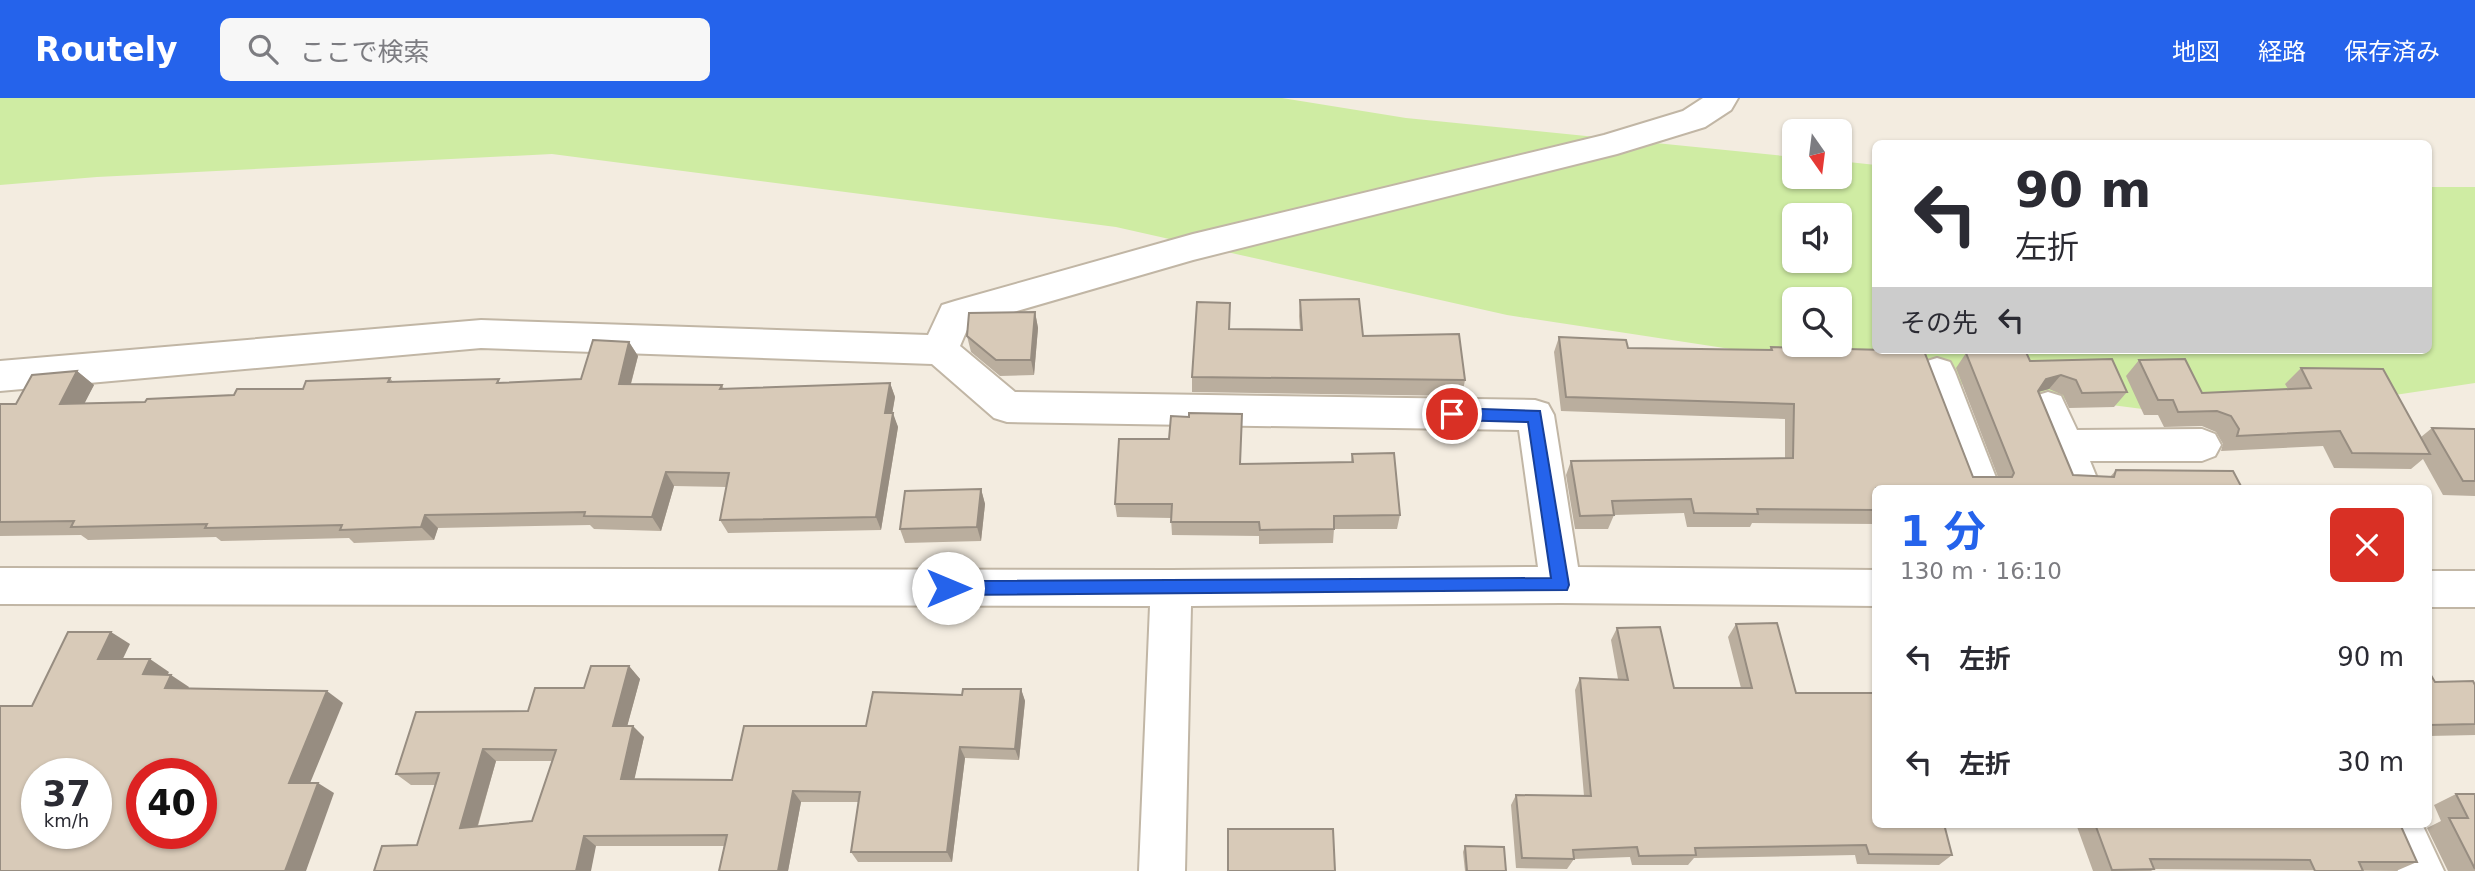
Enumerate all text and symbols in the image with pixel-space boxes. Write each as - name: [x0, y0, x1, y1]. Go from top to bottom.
- search box: [220, 18, 710, 81]
- text: Routely: [35, 30, 178, 69]
- icon: search: [244, 30, 282, 68]
- text: ここで検索: [300, 37, 430, 67]
- text: 地図: [2172, 38, 2220, 66]
- text: 経路: [2258, 38, 2306, 66]
- text: 保存済み: [2344, 38, 2440, 66]
- north arrow: [1782, 119, 1852, 189]
- map controls: [1782, 119, 1852, 357]
- text: 90 m: [2015, 162, 2151, 219]
- icon: left: [1900, 168, 1991, 259]
- button: sound: [1782, 203, 1852, 273]
- text: 左折: [2015, 228, 2079, 266]
- button: search: [1782, 287, 1852, 357]
- icon: left: [1992, 301, 2030, 339]
- text: その先: [1900, 308, 1978, 338]
- pin: [1422, 384, 1482, 444]
- icon: arrive: [1433, 395, 1471, 433]
- text: 1 分: [1900, 507, 1986, 556]
- button: close: [2330, 508, 2404, 582]
- position arrow: [911, 551, 985, 625]
- text: 130 m · 16:10: [1900, 558, 2062, 584]
- icon: left: [1900, 638, 1938, 676]
- text: 90 m: [2337, 642, 2404, 672]
- text: 左折: [1959, 644, 2011, 674]
- icon: left: [1900, 743, 1938, 781]
- text: 30 m: [2337, 747, 2404, 777]
- text: 左折: [1959, 749, 2011, 779]
- speed limit sign: 40: [126, 758, 217, 849]
- text: 37: [42, 774, 91, 814]
- text: km/h: [44, 810, 89, 831]

